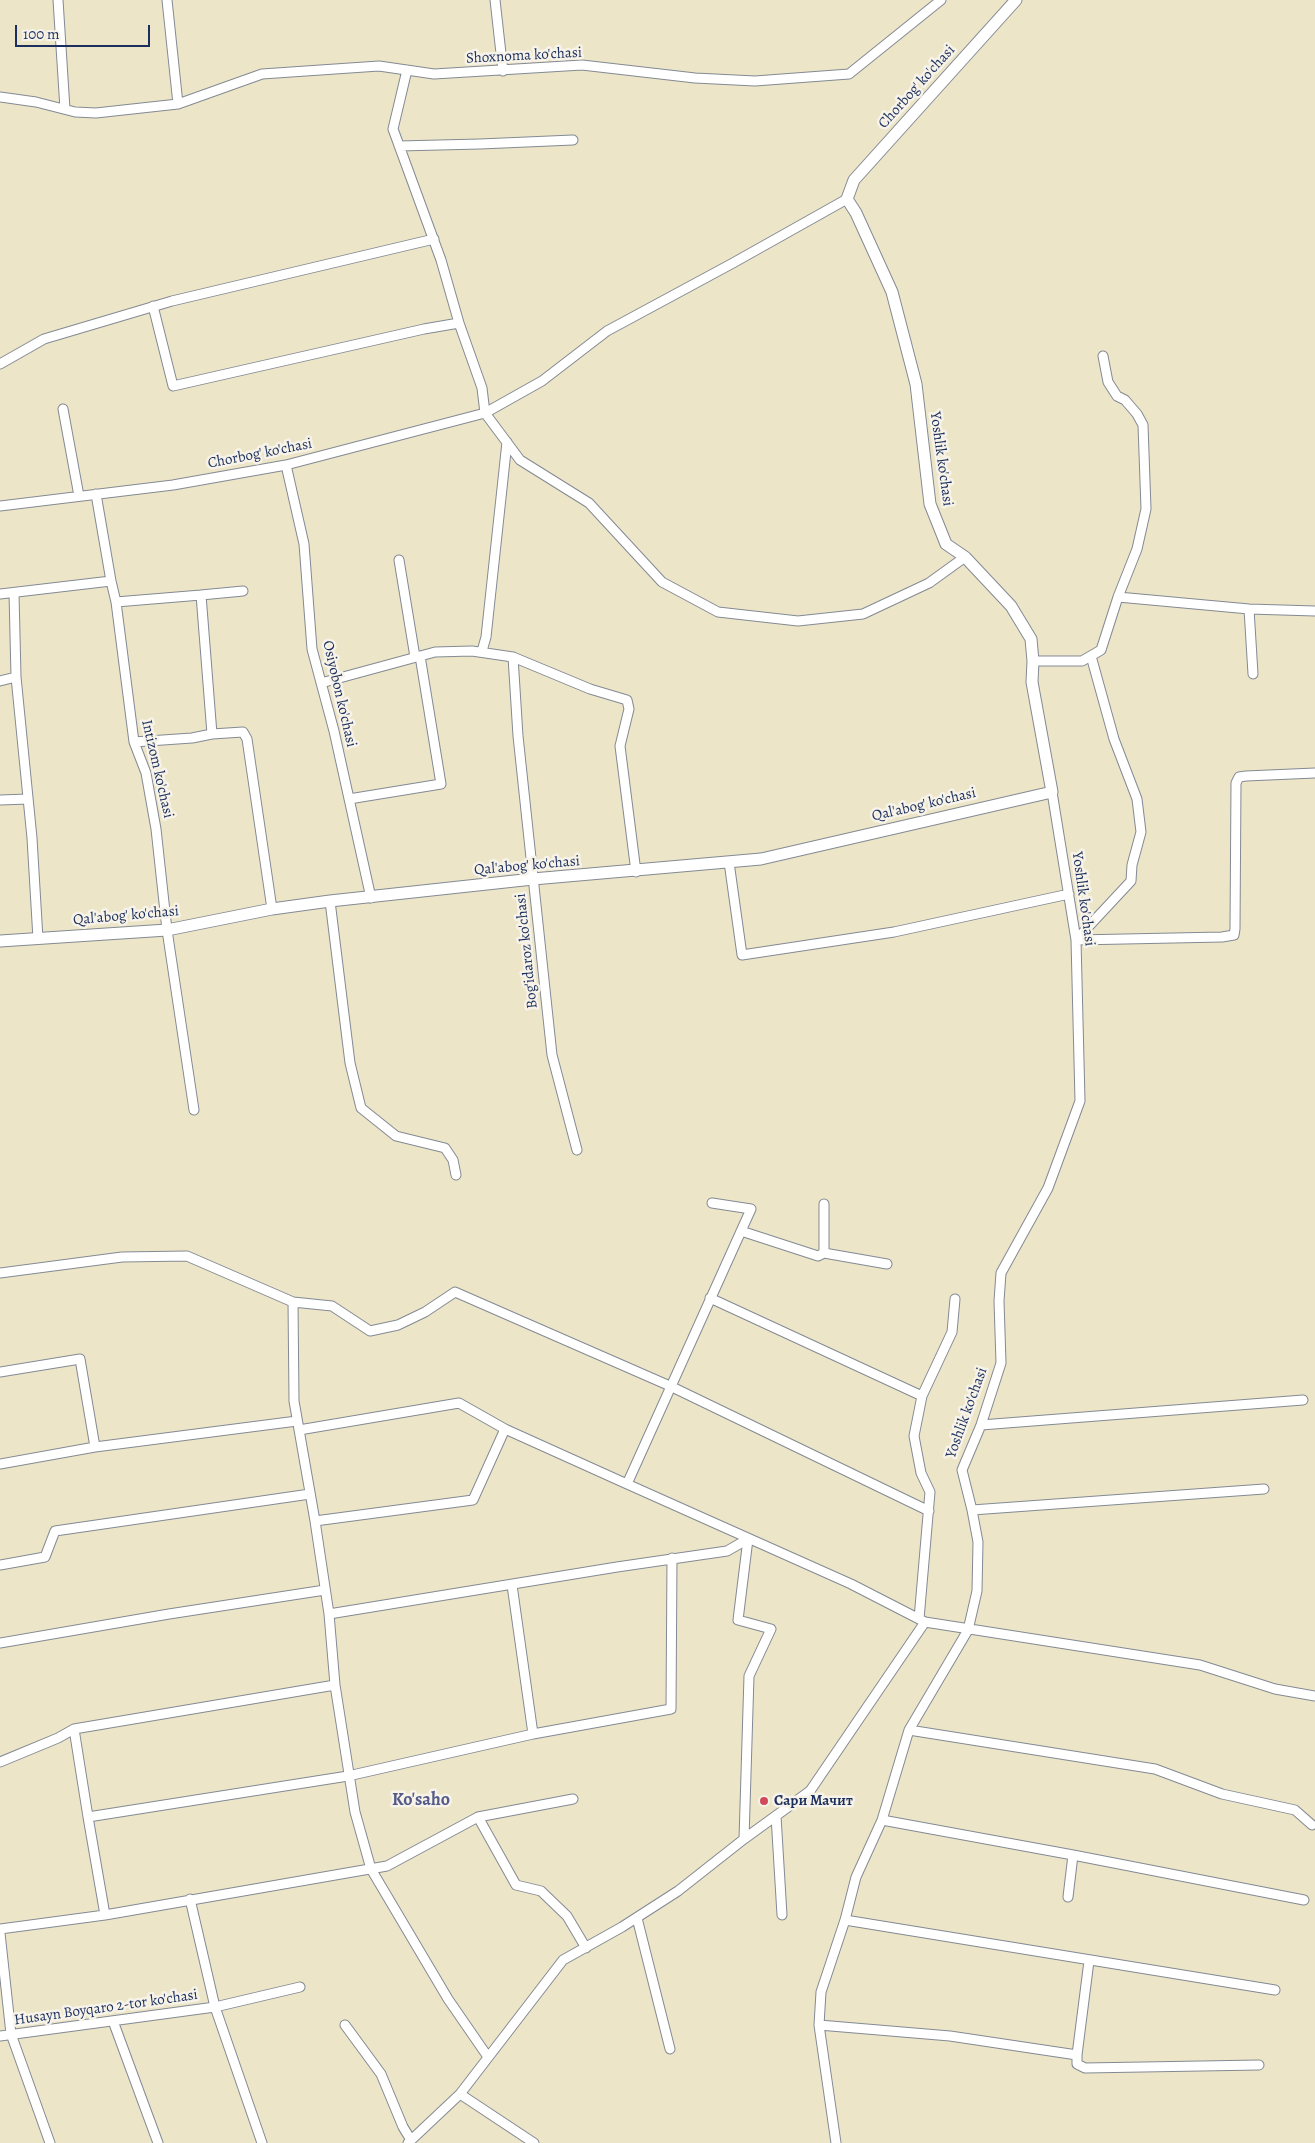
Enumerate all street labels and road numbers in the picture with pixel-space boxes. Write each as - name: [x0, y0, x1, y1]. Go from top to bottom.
- street label: Chorbog' ko'chasi: [875, 42, 959, 132]
- street label: Shoxnoma ko'chasi: [465, 44, 583, 68]
- street label: Yoshlik ko'chasi: [925, 411, 957, 507]
- street label: Сhorbog' ko'chasi: [206, 435, 314, 473]
- street label: Osiyobon ko'chasi: [318, 639, 360, 749]
- street label: Intizom ko'chasi: [137, 718, 177, 820]
- street label: Qal'abog' ko'chasi: [870, 784, 978, 826]
- street label: Yoshlik ko'chasi: [1067, 851, 1099, 947]
- street label: Qal'abog' ko'chasi: [473, 852, 581, 880]
- street label: Bog'idaroz ko'chasi: [512, 892, 542, 1010]
- street label: Qal'abog' ko'chasi: [72, 902, 180, 930]
- street label: Yoshlik ko'chasi: [942, 1365, 992, 1461]
- street label: Husayn Boyqaro 2-tor ko'chasi: [13, 1986, 199, 2030]

